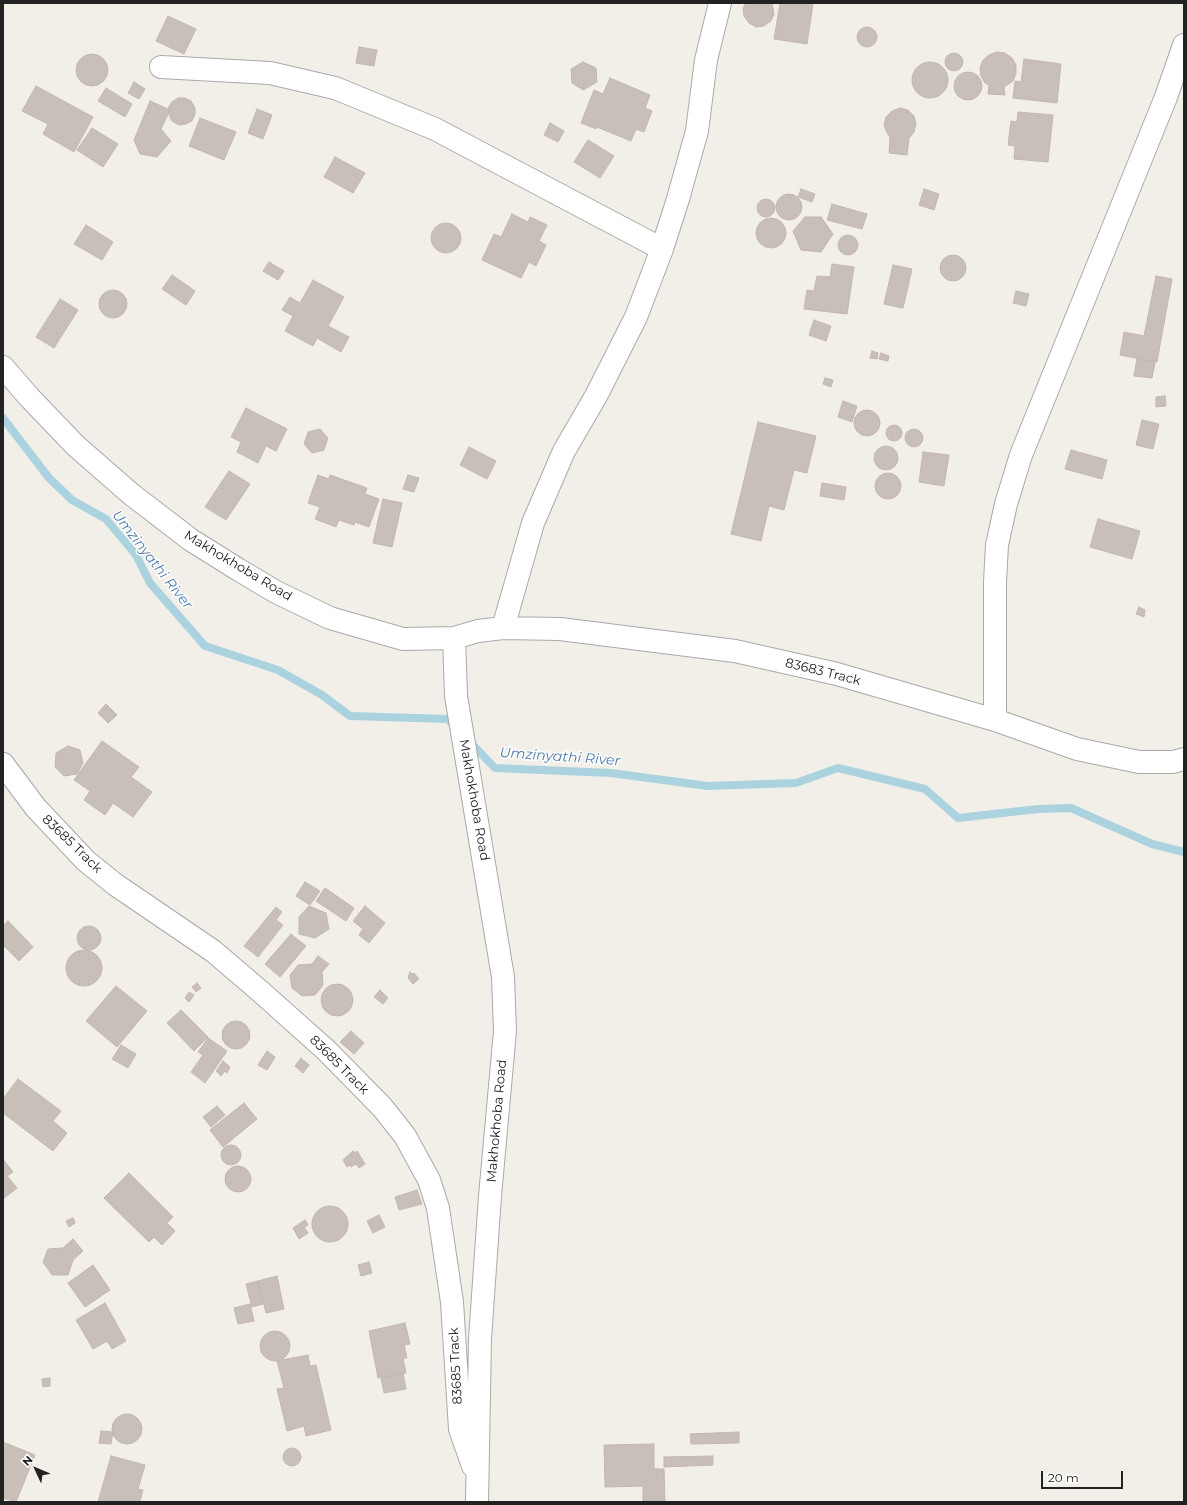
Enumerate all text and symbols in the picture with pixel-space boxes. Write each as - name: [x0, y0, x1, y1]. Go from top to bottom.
- water label: Umzinyathi River: [108, 507, 196, 613]
- street label: Makhokhoba Road: [181, 528, 295, 604]
- street label: 83683 Track: [784, 655, 862, 689]
- street label: Makhokhoba Road: [456, 738, 492, 862]
- water label: Umzinyathi River: [499, 744, 621, 770]
- street label: 83685 Track: [39, 812, 105, 876]
- street label: 83685 Track: [306, 1032, 372, 1098]
- street label: Makhokhoba Road: [484, 1059, 510, 1183]
- street label: 83685 Track: [446, 1327, 466, 1405]
- north arrow: [16, 1449, 56, 1489]
- text: N: [19, 1453, 35, 1469]
- scale bar: [1043, 1463, 1125, 1489]
- text: 20 m: [1048, 1470, 1079, 1485]

